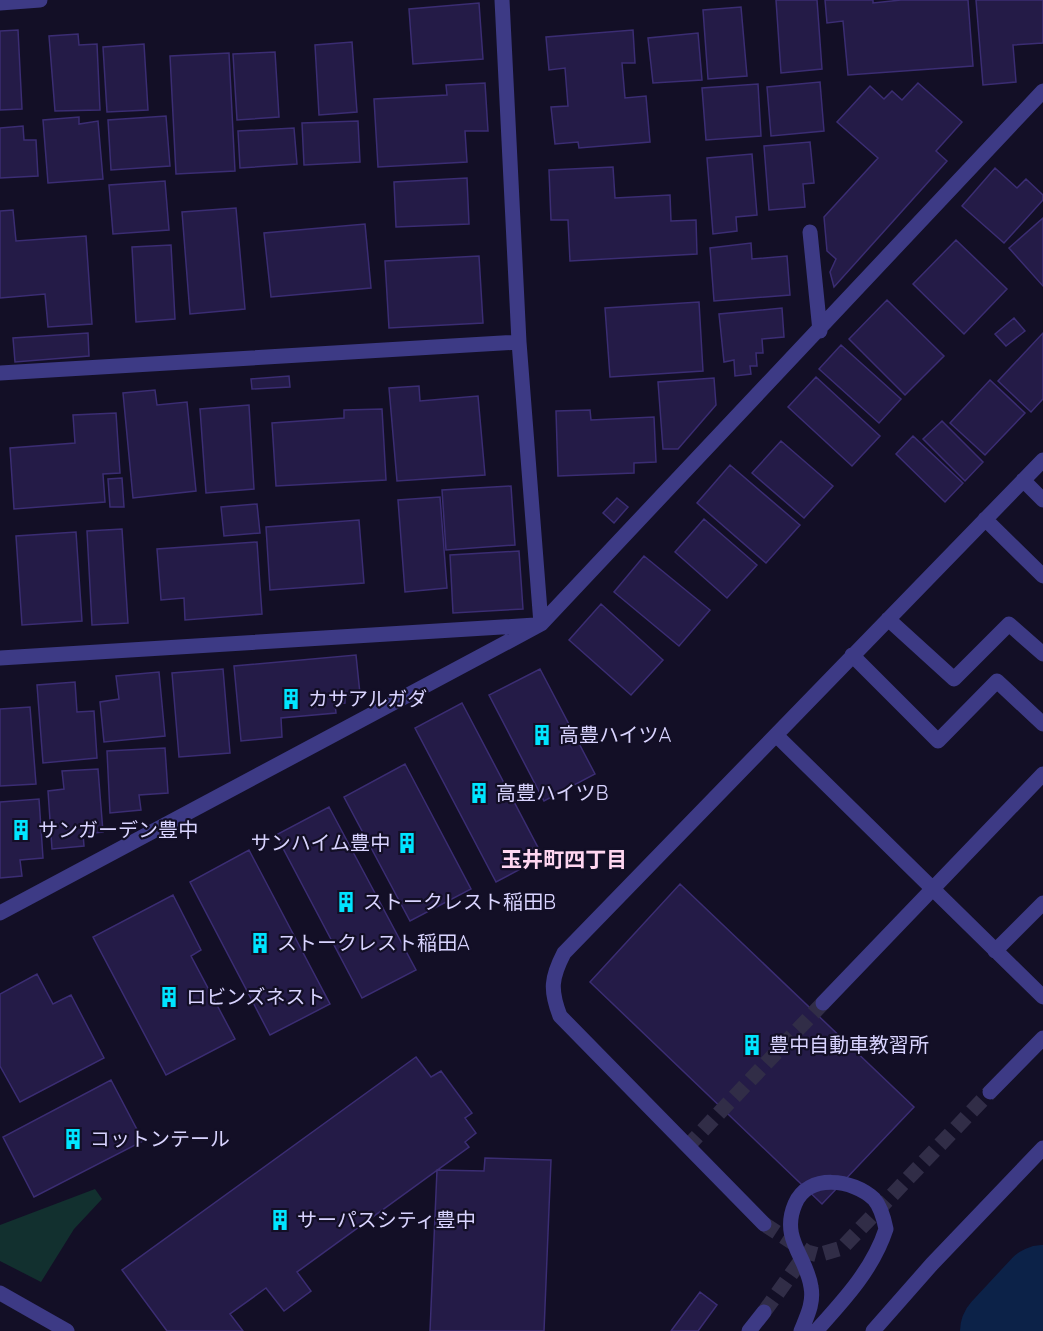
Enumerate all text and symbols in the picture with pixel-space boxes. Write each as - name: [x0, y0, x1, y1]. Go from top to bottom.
- place label: カサアルガダ: [308, 686, 427, 711]
- building icon: カサアルガダ: [279, 687, 303, 711]
- place label: 高豊ハイツA: [559, 722, 672, 747]
- building icon: 高豊ハイツA: [530, 723, 554, 747]
- place label: 高豊ハイツB: [496, 780, 609, 805]
- building icon: 高豊ハイツB: [467, 781, 491, 805]
- place label: サンガーデン豊中: [38, 817, 198, 842]
- building icon: サンガーデン豊中: [9, 818, 33, 842]
- place label: サンハイム豊中: [251, 830, 390, 855]
- building icon: サンハイム豊中: [395, 831, 419, 855]
- district label: 玉井町四丁目: [501, 846, 627, 872]
- place label: ストークレスト稲田B: [363, 889, 556, 914]
- building icon: ストークレスト稲田B: [334, 890, 358, 914]
- place label: ストークレスト稲田A: [277, 930, 470, 955]
- building icon: ストークレスト稲田A: [248, 931, 272, 955]
- place label: ロビンズネスト: [186, 984, 326, 1009]
- building icon: ロビンズネスト: [157, 985, 181, 1009]
- place label: 豊中自動車教習所: [769, 1032, 929, 1057]
- building icon: 豊中自動車教習所: [740, 1033, 764, 1057]
- place label: コットンテール: [90, 1126, 230, 1151]
- building icon: コットンテール: [61, 1127, 85, 1151]
- place label: サーパスシティ豊中: [297, 1207, 476, 1232]
- building icon: サーパスシティ豊中: [268, 1208, 292, 1232]

